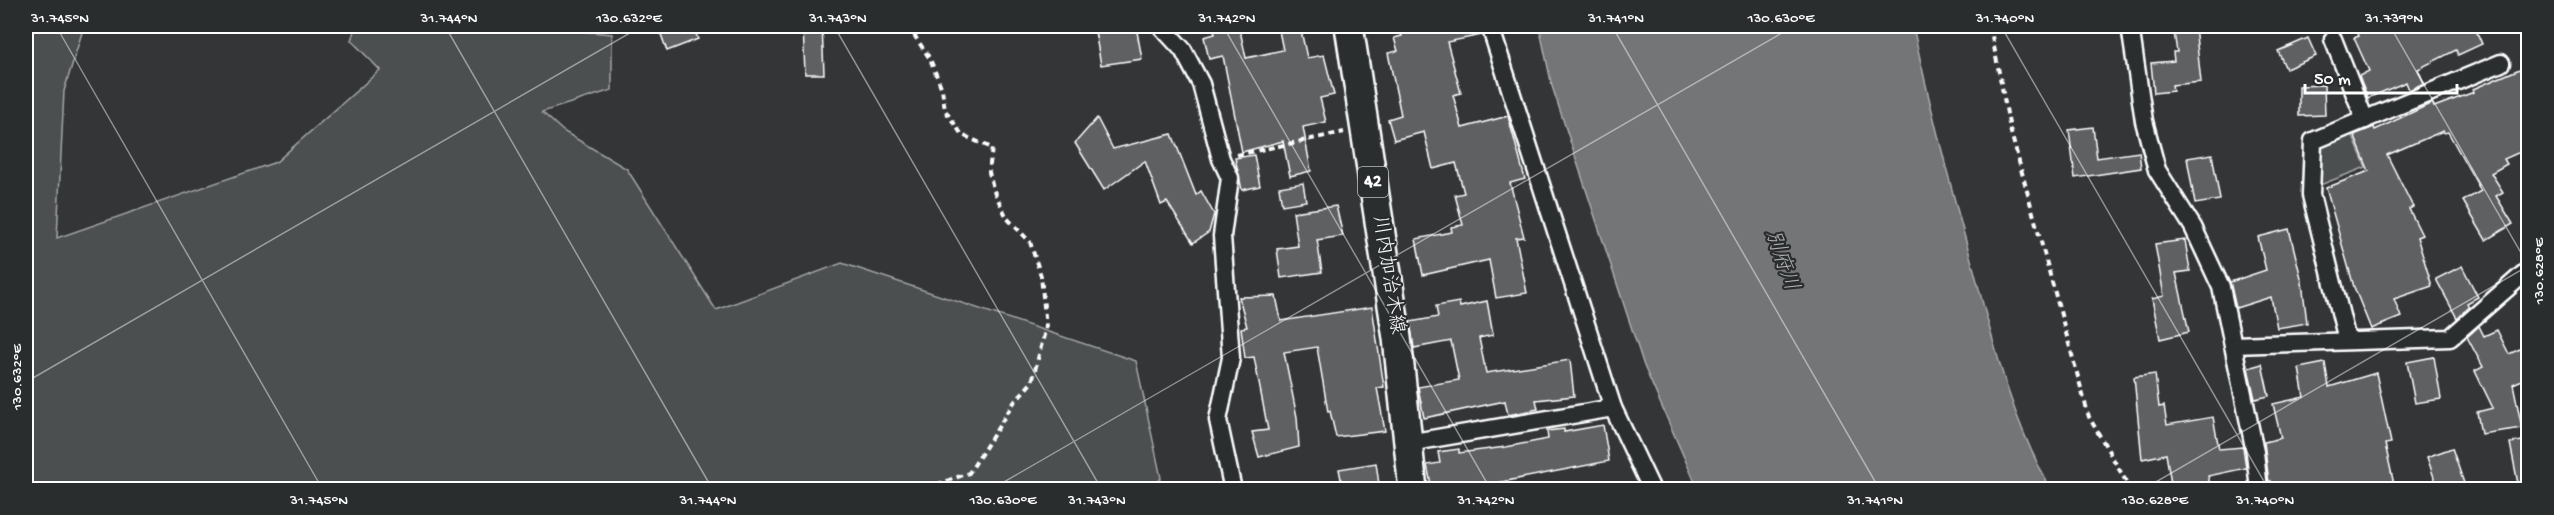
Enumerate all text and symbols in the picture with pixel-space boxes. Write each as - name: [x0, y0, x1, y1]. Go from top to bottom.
- text: 31.745°N: [30, 10, 89, 28]
- text: 31.744°N: [419, 10, 478, 28]
- text: 130.632°E: [595, 10, 663, 28]
- text: 31.743°N: [808, 10, 867, 28]
- text: 31.742°N: [1197, 10, 1256, 28]
- text: 31.741°N: [1587, 10, 1644, 28]
- text: 130.630°E: [1746, 10, 1815, 28]
- text: 31.740°N: [1975, 10, 2034, 28]
- text: 31.739°N: [2364, 10, 2423, 28]
- scale bar: [2305, 57, 2456, 95]
- text: 50 m: [2314, 70, 2351, 91]
- road number: 42: [1358, 167, 1388, 197]
- street label: 川内加治木線: [1366, 214, 1410, 336]
- water label: 別府川: [1757, 226, 1804, 295]
- text: 130.628°E: [2531, 237, 2549, 305]
- text: 130.632°E: [9, 343, 27, 411]
- text: 31.745°N: [289, 492, 348, 510]
- text: 31.744°N: [678, 492, 737, 510]
- text: 130.630°E: [968, 492, 1037, 510]
- text: 31.743°N: [1067, 492, 1126, 510]
- text: 31.742°N: [1456, 492, 1515, 510]
- text: 31.741°N: [1846, 492, 1903, 510]
- text: 130.628°E: [2121, 492, 2189, 510]
- text: 31.740°N: [2235, 492, 2294, 510]

